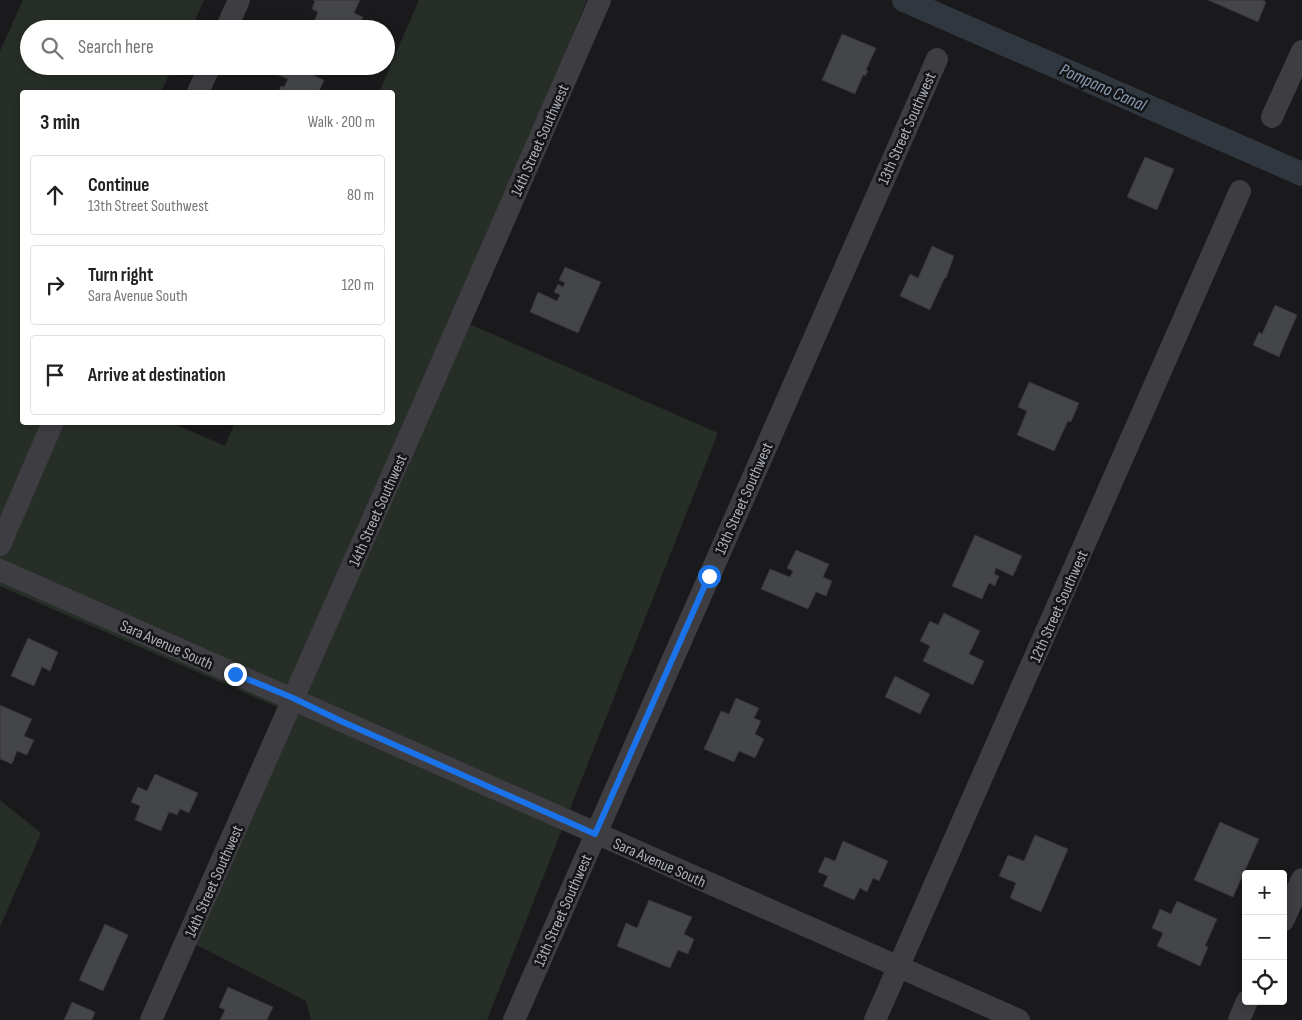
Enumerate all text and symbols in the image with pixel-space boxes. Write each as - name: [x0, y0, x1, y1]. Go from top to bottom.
- search box: [20, 20, 395, 75]
- icon: search: [38, 34, 66, 62]
- text: Search here: [78, 36, 154, 59]
- water label: Pompano Canal: [1056, 59, 1150, 116]
- street label: 13th Street Southwest: [874, 69, 941, 188]
- street label: 14th Street Southwest: [507, 81, 574, 200]
- text: 3 min: [40, 110, 80, 135]
- text: Walk · 200 m: [308, 113, 375, 132]
- text: Continue: [88, 174, 149, 197]
- icon: ahead: [41, 181, 69, 209]
- text: 80 m: [347, 186, 374, 205]
- text: 13th Street Southwest: [88, 197, 209, 216]
- text: Turn right: [88, 264, 153, 287]
- icon: right: [41, 271, 69, 299]
- text: 120 m: [342, 276, 374, 295]
- text: Sara Avenue South: [88, 287, 188, 306]
- icon: arrive: [41, 361, 69, 389]
- text: Arrive at destination: [88, 364, 226, 387]
- street label: 13th Street Southwest: [711, 439, 778, 558]
- street label: 14th Street Southwest: [345, 451, 412, 570]
- street label: 12th Street Southwest: [1026, 547, 1093, 666]
- route start: [698, 565, 721, 588]
- street label: Sara Avenue South: [117, 616, 216, 674]
- route end: [224, 663, 247, 686]
- street label: 14th Street Southwest: [181, 822, 248, 941]
- street label: Sara Avenue South: [610, 834, 709, 892]
- street label: 13th Street Southwest: [530, 851, 597, 970]
- map controls: [1242, 870, 1287, 1005]
- button: +: [1242, 870, 1287, 915]
- button: −: [1242, 915, 1287, 960]
- button: locate: [1242, 960, 1287, 1005]

